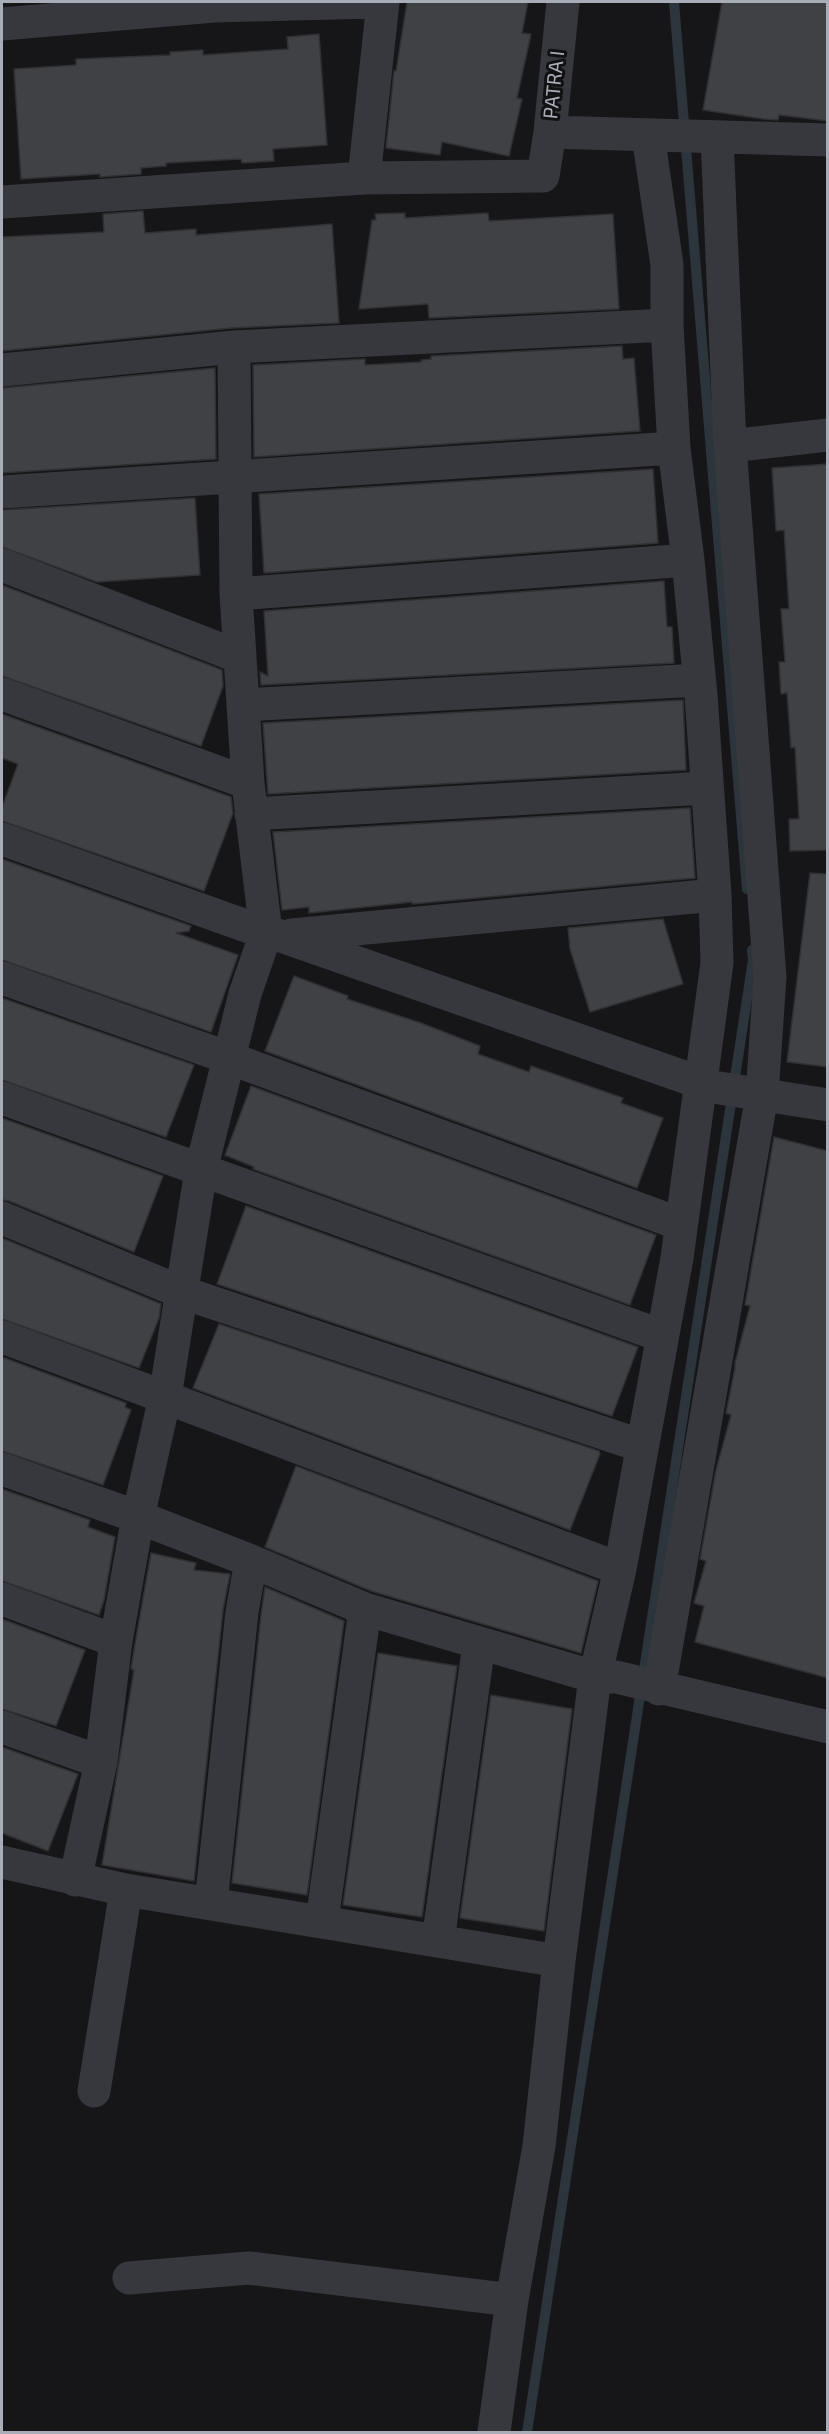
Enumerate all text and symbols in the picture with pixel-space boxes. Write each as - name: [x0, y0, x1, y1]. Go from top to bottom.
- street label: PATRA I: [538, 50, 570, 120]

